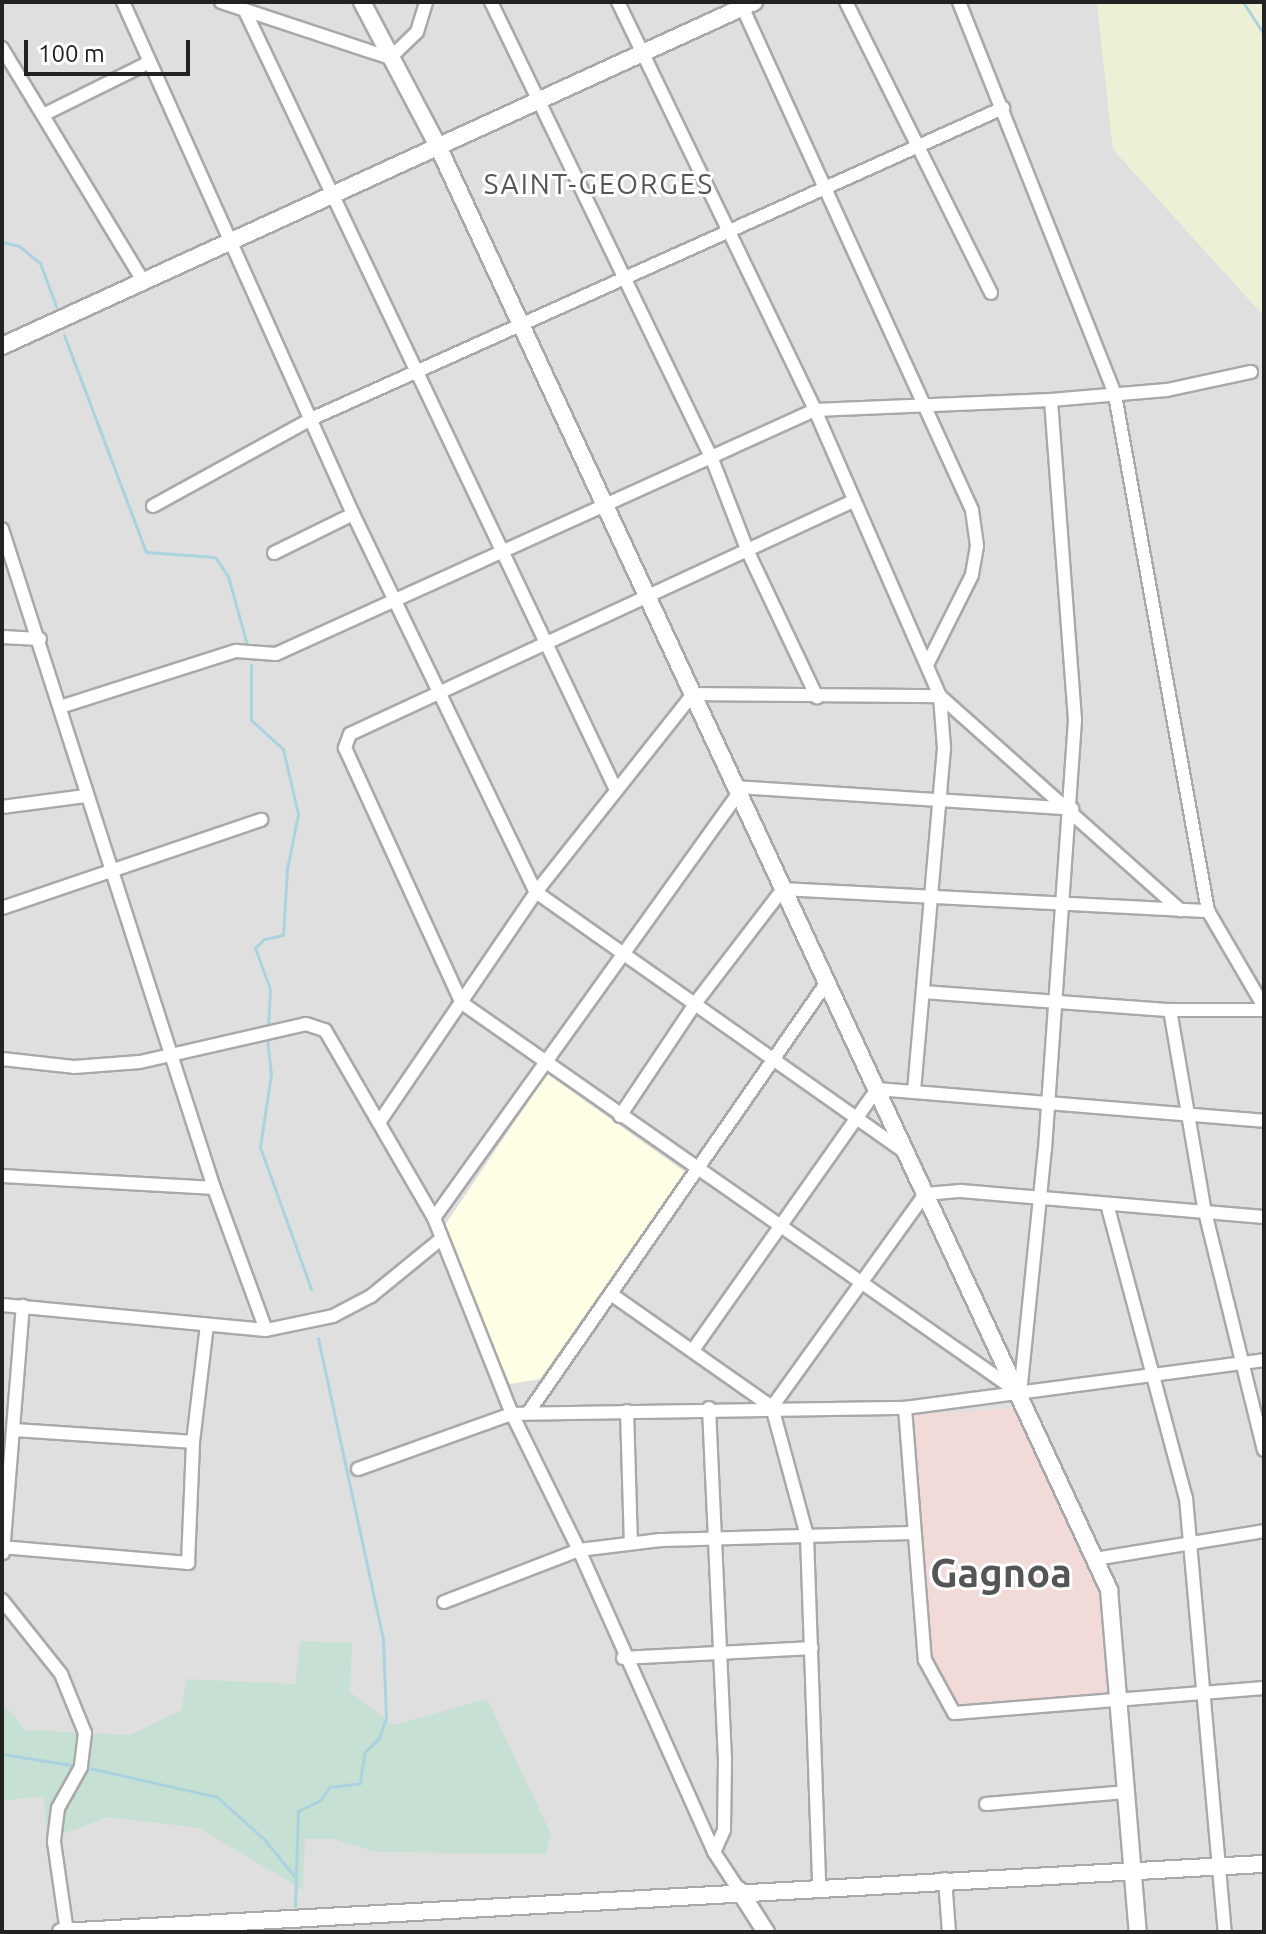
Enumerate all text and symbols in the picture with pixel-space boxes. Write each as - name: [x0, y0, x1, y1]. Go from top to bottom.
- scale bar: [28, 24, 194, 74]
- text: 100 m: [38, 40, 105, 67]
- district label: SAINT-GEORGES: [484, 167, 714, 201]
- district label: Gagnoa: [930, 1549, 1072, 1597]

